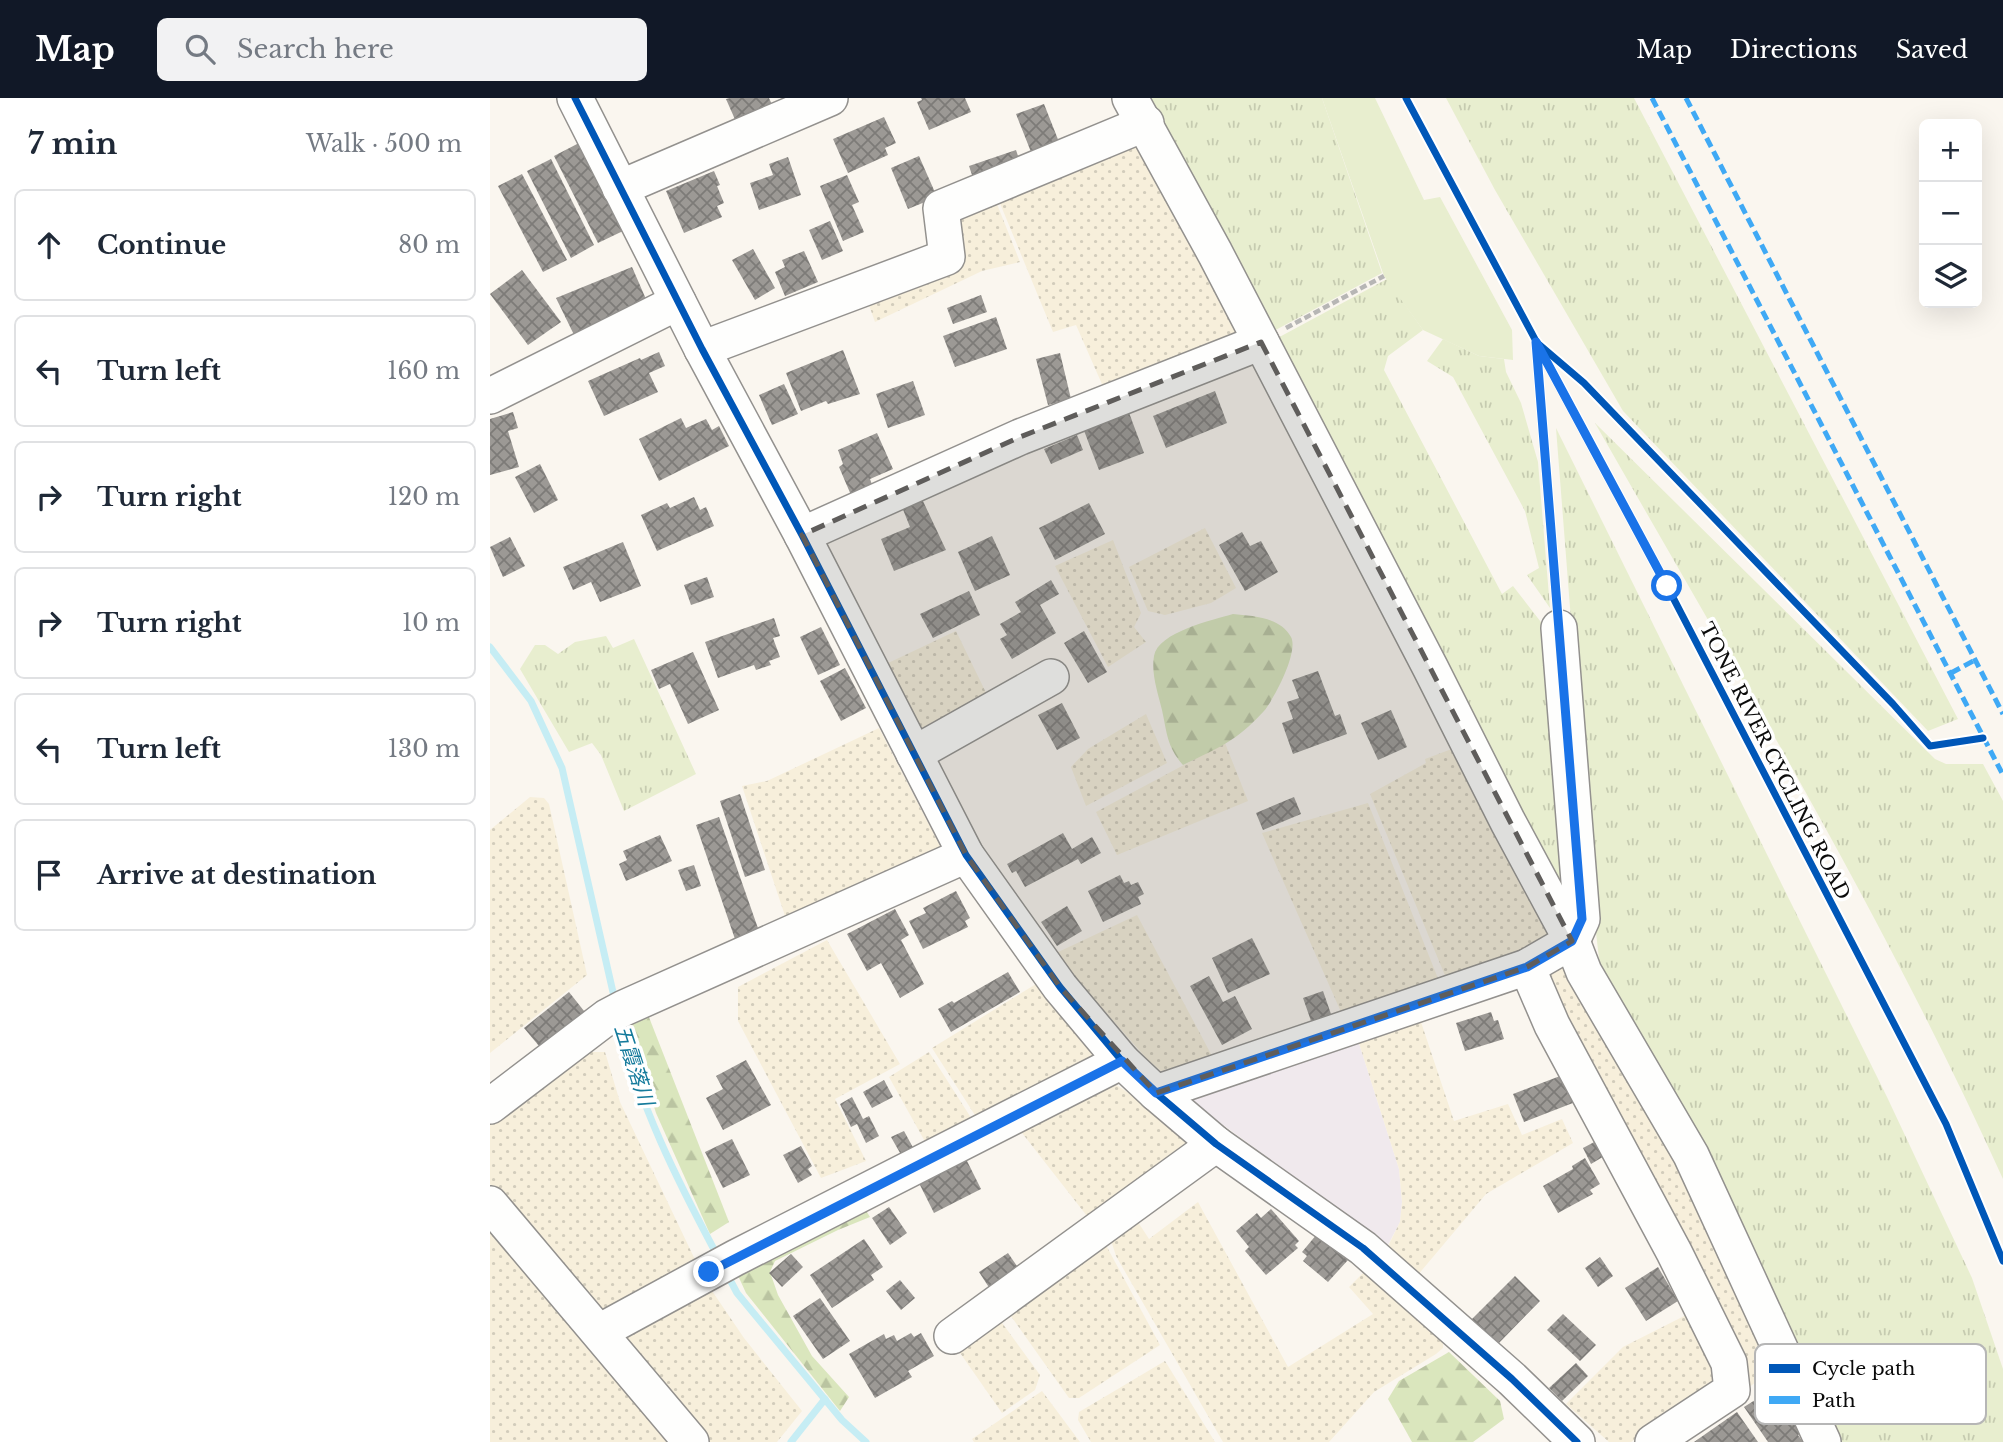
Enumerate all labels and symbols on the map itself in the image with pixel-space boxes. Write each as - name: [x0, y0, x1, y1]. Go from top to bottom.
- route start: [1651, 570, 1682, 601]
- street label: TONE RIVER CYCLING ROAD: [1695, 619, 1855, 903]
- water label: 五霞落川: [609, 1021, 660, 1111]
- route end: [693, 1256, 724, 1287]
- legend: [1755, 1344, 1986, 1424]
- text: Cycle path: [1812, 1357, 1915, 1380]
- text: Path: [1812, 1389, 1856, 1412]

